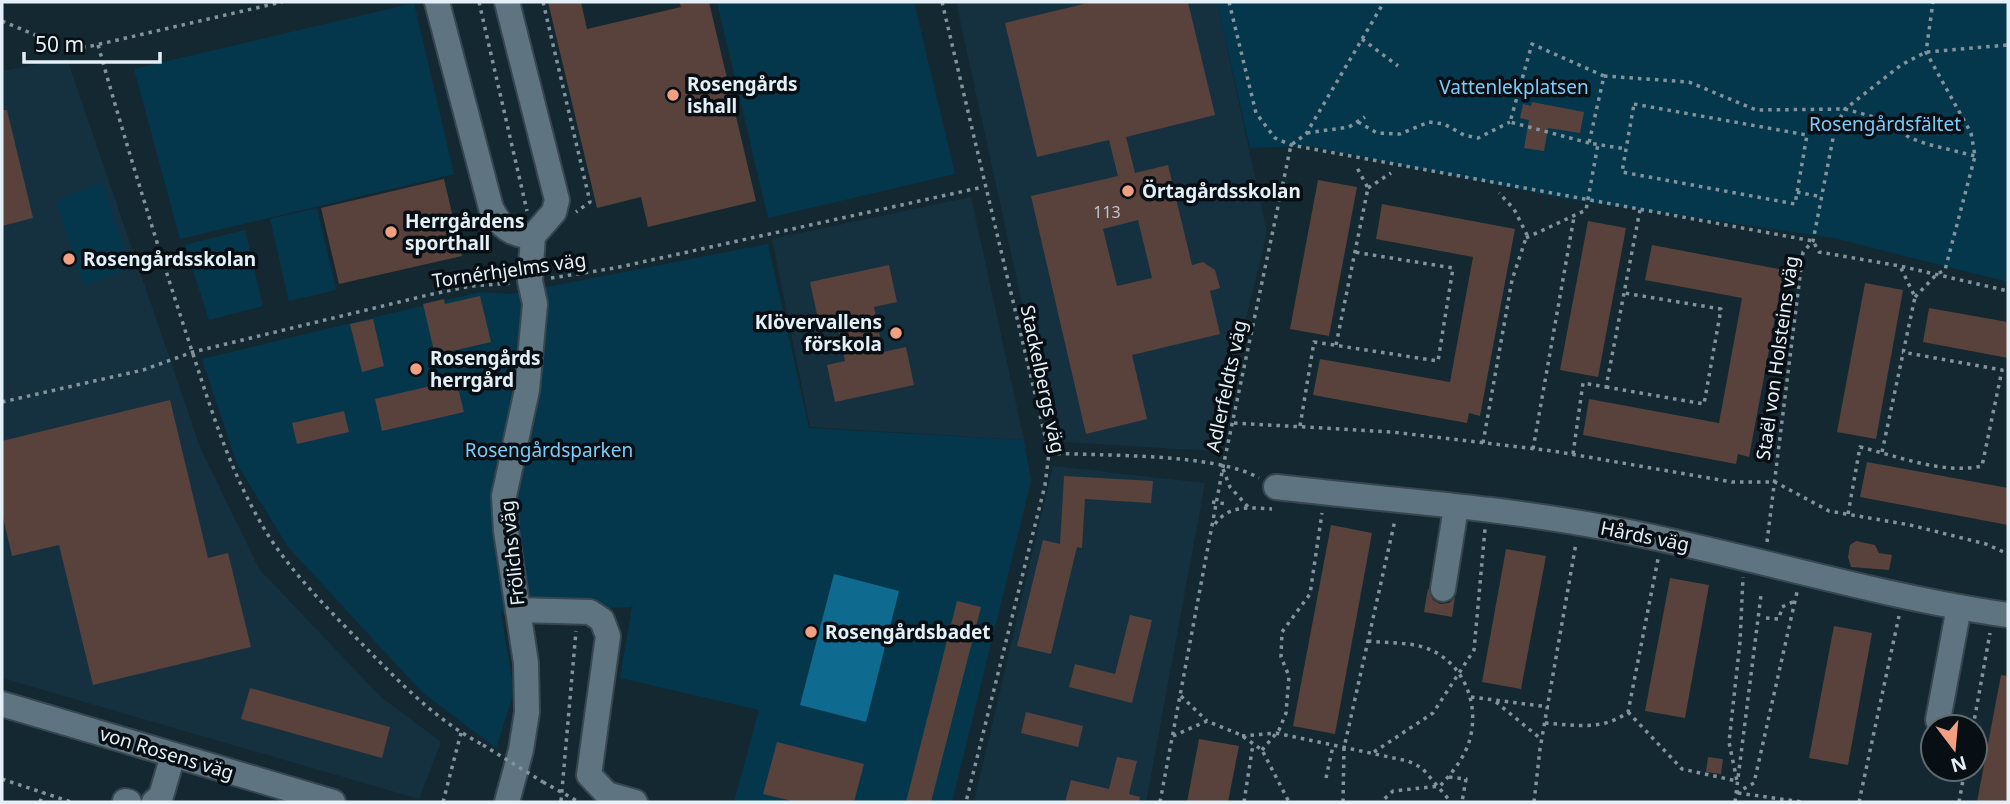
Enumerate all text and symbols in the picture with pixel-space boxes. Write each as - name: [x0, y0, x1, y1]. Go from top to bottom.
- scale bar: [24, 21, 161, 65]
- text: 50 m: [35, 30, 84, 58]
- place label: Rosengårds ishall: [687, 71, 798, 119]
- park label: Vattenlekplatsen: [1439, 74, 1589, 100]
- marker: Rosengårds ishall: [665, 87, 681, 103]
- park label: Rosengårdsfältet: [1809, 111, 1961, 137]
- place label: Örtagårdsskolan: [1142, 178, 1301, 204]
- marker: Örtagårdsskolan: [1120, 183, 1136, 199]
- house number: 113: [1093, 201, 1121, 223]
- place label: Herrgårdens sporthall: [405, 208, 524, 256]
- marker: Herrgårdens sporthall: [383, 224, 399, 240]
- place label: Rosengårdsskolan: [83, 246, 256, 272]
- street label: Tornérhjelms väg: [430, 246, 588, 294]
- marker: Rosengårdsskolan: [61, 251, 77, 267]
- street label: Staël von Holsteins väg: [1750, 254, 1804, 462]
- street label: Stackelbergs väg: [1015, 303, 1071, 455]
- place label: Klövervallens förskola: [755, 309, 882, 357]
- street label: Adlerfeldts väg: [1199, 318, 1253, 454]
- marker: Klövervallens förskola: [888, 325, 904, 341]
- place label: Rosengårds herrgård: [430, 345, 541, 393]
- marker: Rosengårds herrgård: [408, 361, 424, 377]
- park label: Rosengårdsparken: [465, 437, 633, 463]
- street label: Frölichs väg: [494, 499, 530, 607]
- street label: Hårds väg: [1598, 515, 1692, 557]
- place label: Rosengårdsbadet: [825, 619, 991, 645]
- marker: Rosengårdsbadet: [803, 624, 819, 640]
- north arrow: [1919, 713, 1989, 783]
- street label: von Rosens väg: [97, 720, 237, 786]
- text: N: [1948, 750, 1970, 779]

